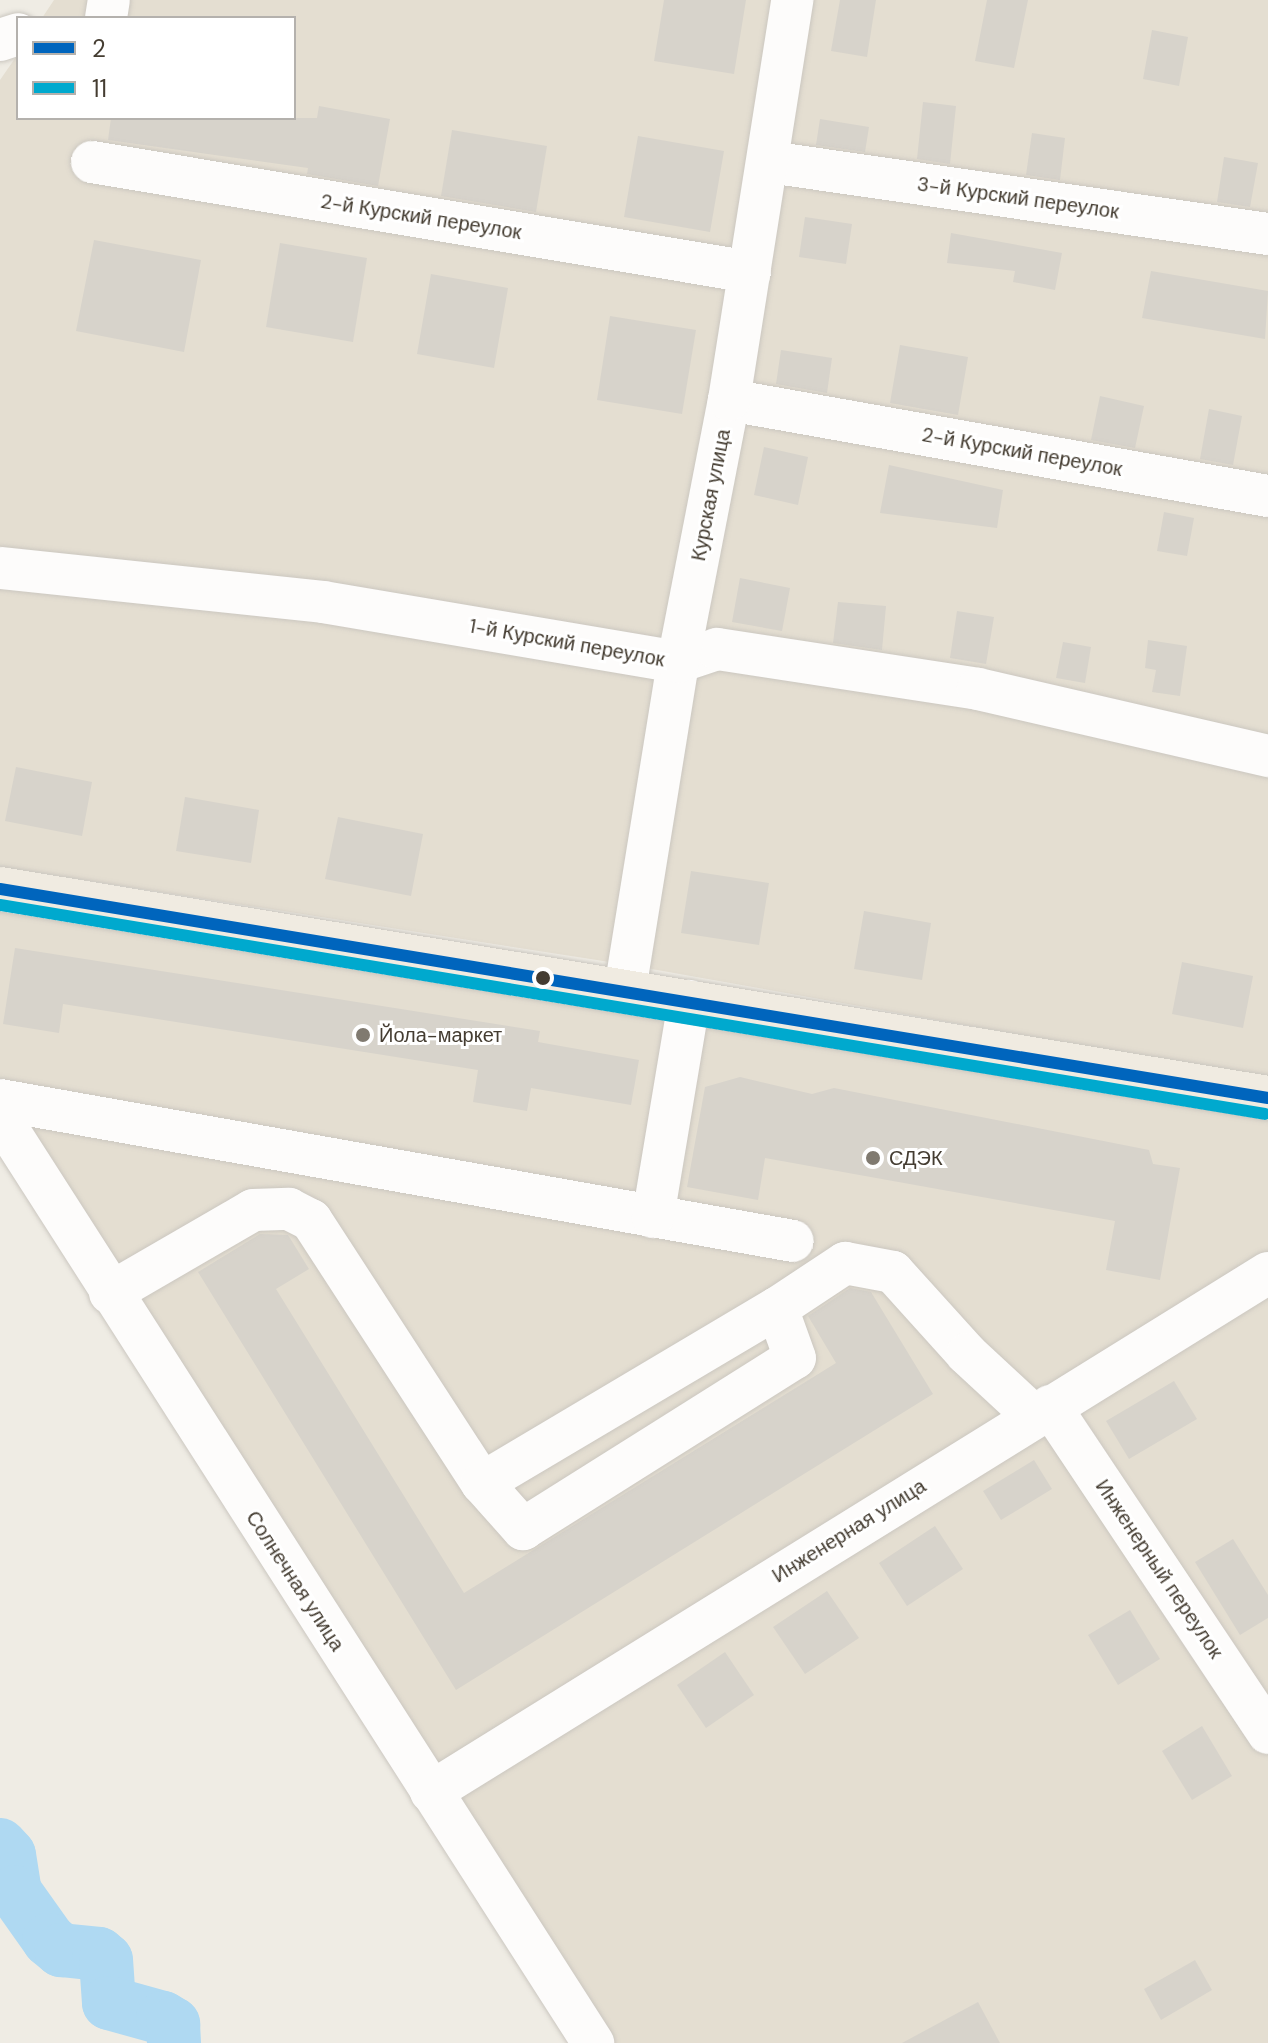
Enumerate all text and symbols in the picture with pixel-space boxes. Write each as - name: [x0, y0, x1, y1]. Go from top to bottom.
- legend: [16, 16, 296, 120]
- text: 2: [92, 33, 106, 64]
- text: 11: [92, 73, 107, 104]
- street label: 3-й Курский переулок: [916, 172, 1120, 224]
- street label: 2-й Курский переулок: [319, 189, 523, 245]
- street label: 2-й Курский переулок: [920, 423, 1124, 481]
- street label: Курская улица: [686, 427, 736, 563]
- street label: 1-й Курский переулок: [468, 614, 666, 672]
- unlabelled marker: [535, 970, 551, 986]
- place label: Йола-маркет: [379, 1023, 502, 1047]
- marker: Йола-маркет: [354, 1026, 372, 1044]
- place label: СДЭК: [889, 1146, 943, 1170]
- marker: СДЭК: [864, 1149, 882, 1167]
- street label: Инженерная улица: [768, 1474, 930, 1588]
- street label: Инженерный переулок: [1090, 1475, 1228, 1663]
- street label: Солнечная улица: [241, 1507, 349, 1655]

